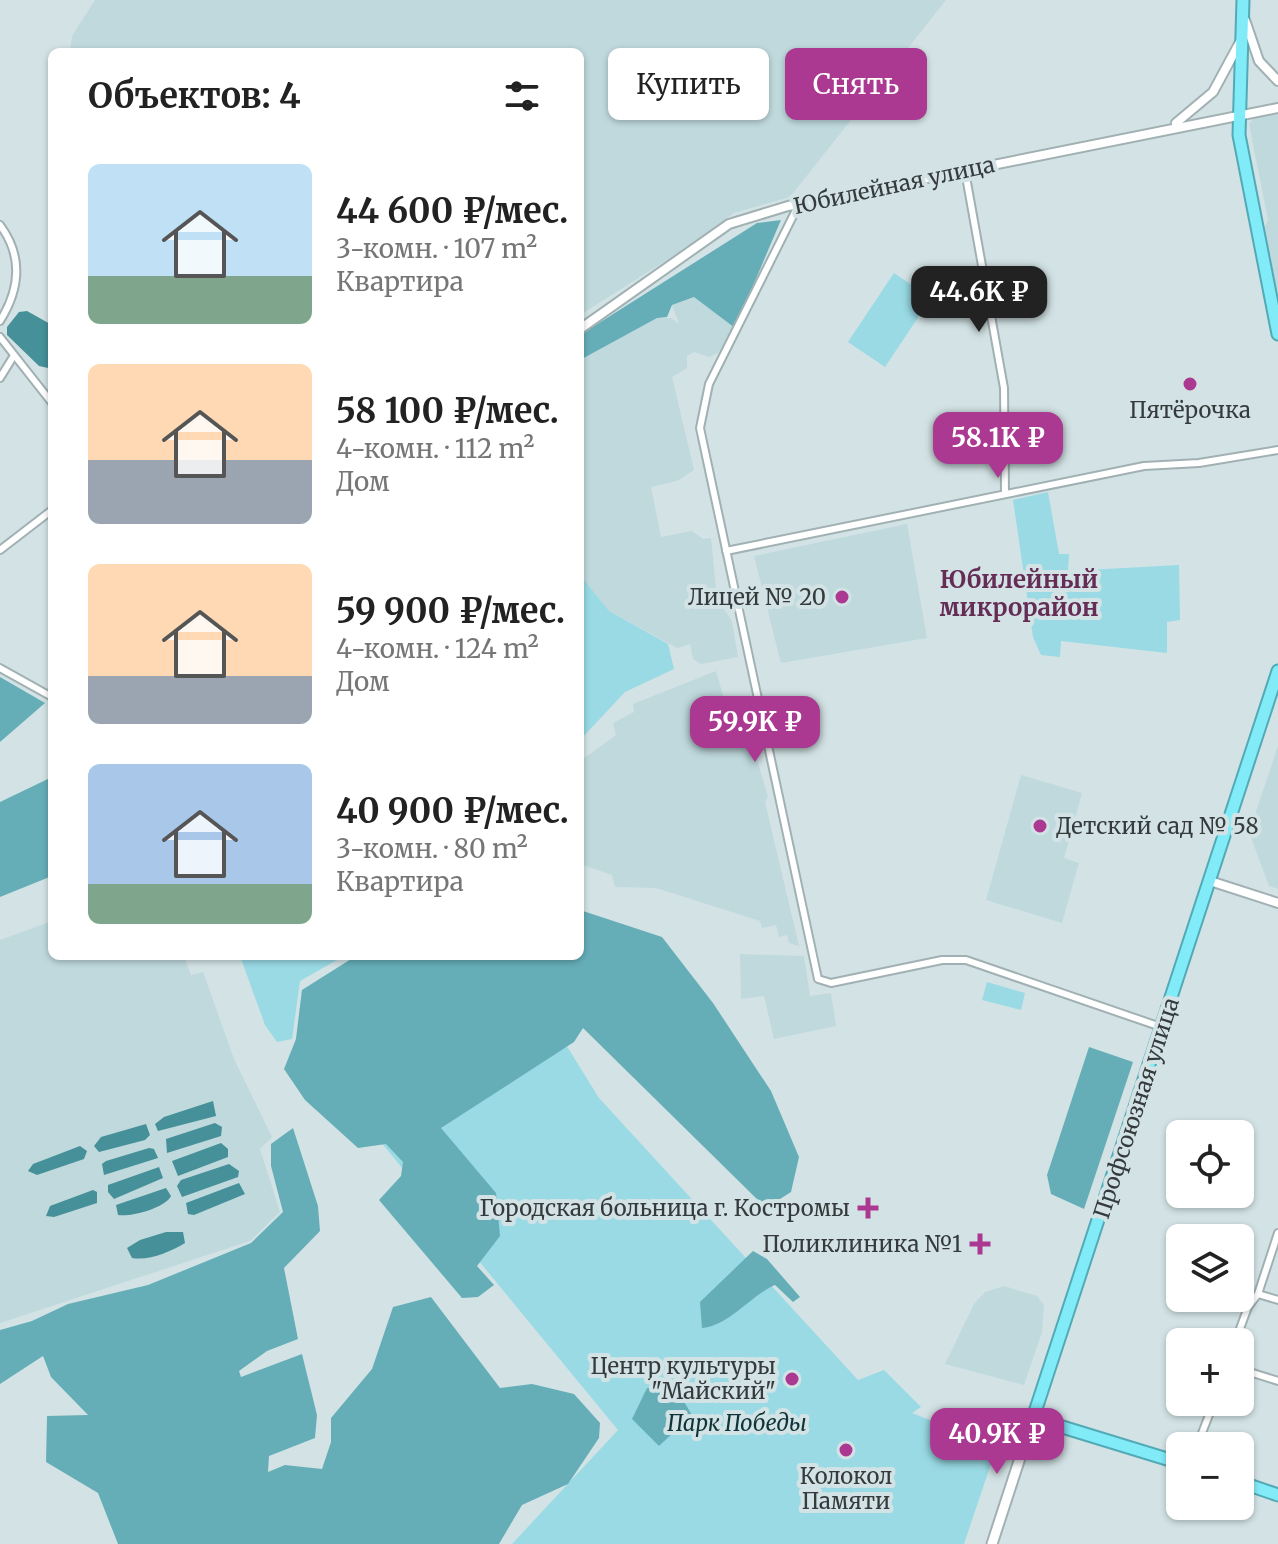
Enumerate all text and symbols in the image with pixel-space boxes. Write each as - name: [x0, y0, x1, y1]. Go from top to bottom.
- chip: Купить: [608, 48, 769, 120]
- chip: Снять: [785, 48, 927, 120]
- icon: filters: [500, 74, 544, 118]
- text: Объектов: 4: [88, 75, 301, 117]
- street label: Юбилейная улица: [791, 150, 997, 220]
- text: 44 600 ₽/мес.: [336, 190, 568, 232]
- icon: home: [152, 196, 248, 292]
- text: 3-комн. · 107 m²: [336, 232, 537, 265]
- text: Квартира: [336, 265, 464, 298]
- pin: 44.6K ₽: [905, 266, 1053, 334]
- text: 44.6K ₽: [929, 275, 1029, 308]
- marker: Пятёрочка: [1181, 375, 1199, 393]
- text: 58 100 ₽/мес.: [336, 390, 559, 432]
- icon: home: [152, 396, 248, 492]
- place label: Пятёрочка: [1129, 396, 1251, 424]
- pin: 58.1K ₽: [924, 412, 1072, 480]
- text: 58.1K ₽: [951, 421, 1045, 454]
- text: 4-комн. · 112 m²: [336, 432, 534, 465]
- text: Дом: [336, 465, 390, 498]
- district label: Юбилейный микрорайон: [939, 564, 1099, 623]
- place label: Лицей № 20: [688, 583, 826, 611]
- marker: Лицей № 20: [833, 588, 851, 606]
- text: 59 900 ₽/мес.: [336, 590, 565, 632]
- icon: home: [152, 596, 248, 692]
- text: 4-комн. · 124 m²: [336, 632, 539, 665]
- text: Дом: [336, 665, 390, 698]
- pin: 59.9K ₽: [681, 696, 829, 764]
- text: 59.9K ₽: [708, 705, 802, 738]
- text: 40 900 ₽/мес.: [336, 790, 569, 832]
- icon: home: [152, 796, 248, 892]
- place label: Детский сад № 58: [1056, 812, 1259, 840]
- marker: Детский сад № 58: [1031, 817, 1049, 835]
- text: 3-комн. · 80 m²: [336, 832, 528, 865]
- text: Квартира: [336, 865, 464, 898]
- street label: Профсоюзная улица: [1087, 994, 1185, 1222]
- map controls: [1166, 1120, 1254, 1520]
- button: locate: [1166, 1120, 1254, 1208]
- place label: Городская больница г. Костромы: [479, 1194, 850, 1222]
- marker: Городская больница г. Костромы: [857, 1197, 879, 1219]
- button: layers: [1166, 1224, 1254, 1312]
- place label: Поликлиника №1: [762, 1230, 962, 1258]
- marker: Поликлиника №1: [969, 1233, 991, 1255]
- button: +: [1166, 1328, 1254, 1416]
- place label: Центр культуры "Майский": [591, 1352, 776, 1405]
- marker: Центр культуры "Майский": [783, 1370, 801, 1388]
- pin: 40.9K ₽: [923, 1408, 1071, 1476]
- park label: Парк Победы: [667, 1409, 807, 1437]
- text: 40.9K ₽: [948, 1417, 1046, 1450]
- button: −: [1166, 1432, 1254, 1520]
- marker: Колокол Памяти: [837, 1441, 855, 1459]
- place label: Колокол Памяти: [800, 1462, 892, 1515]

